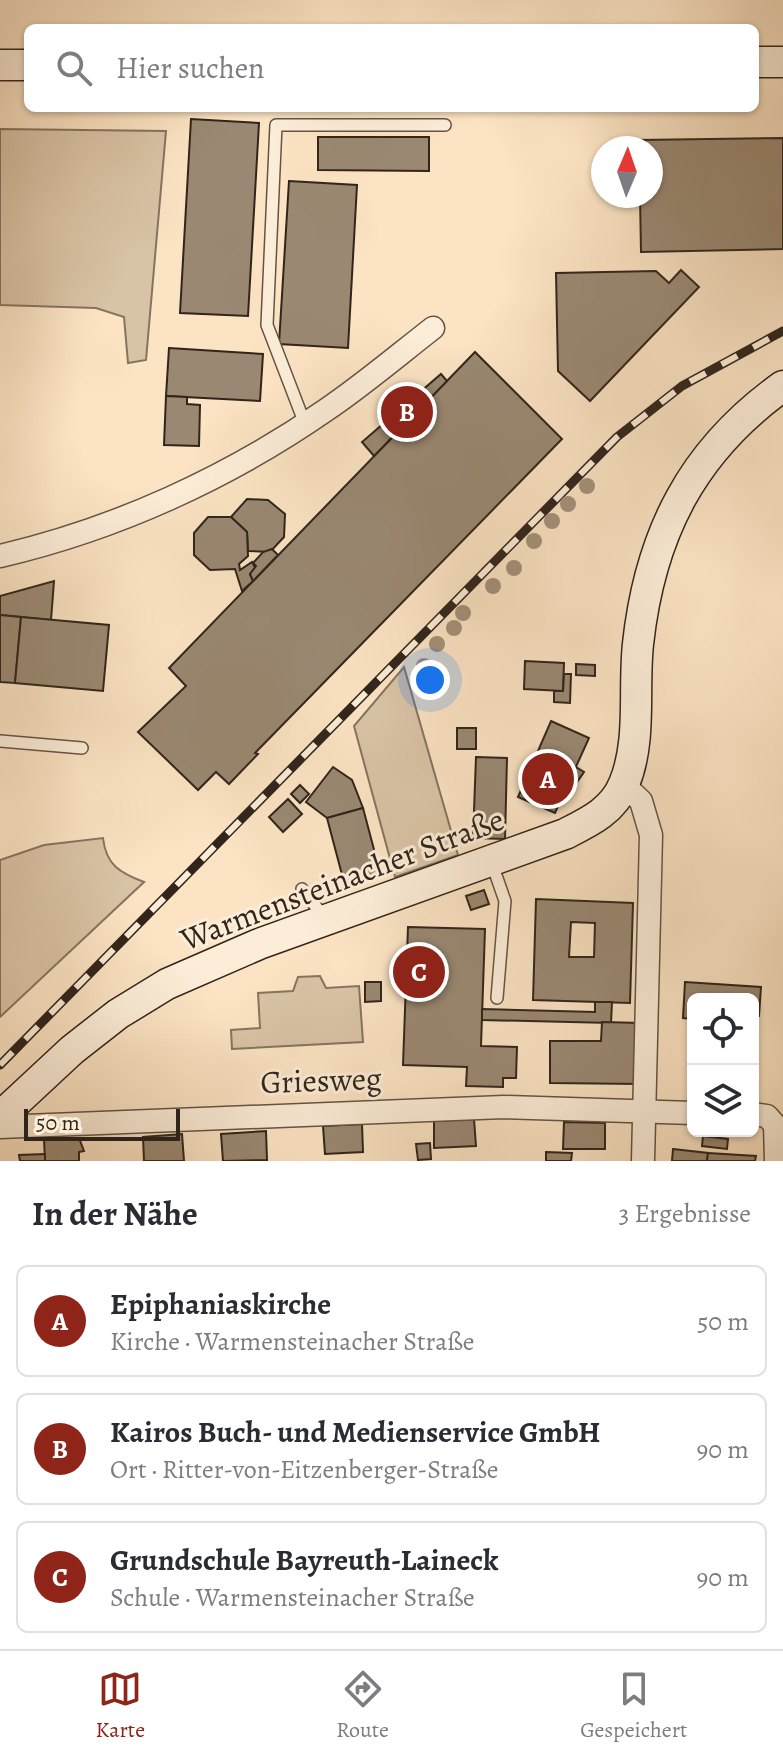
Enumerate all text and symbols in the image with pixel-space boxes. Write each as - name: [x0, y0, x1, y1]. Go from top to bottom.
- search box: [24, 24, 759, 112]
- icon: search: [52, 46, 96, 90]
- text: Hier suchen: [116, 48, 265, 88]
- north arrow: [591, 136, 663, 208]
- pin: B: [381, 382, 433, 442]
- your location: [410, 660, 450, 700]
- pin: A: [522, 749, 574, 809]
- street label: Warmensteinacher Straße: [173, 797, 510, 961]
- pin: C: [393, 942, 445, 1002]
- map controls: [687, 993, 759, 1137]
- button: locate: [687, 993, 759, 1065]
- street label: Griesweg: [260, 1056, 382, 1104]
- button: layers: [687, 1065, 759, 1137]
- scale bar: [24, 1105, 180, 1141]
- text: 50 m: [36, 1108, 80, 1138]
- text: In der Nähe: [32, 1190, 198, 1237]
- text: 3 Ergebnisse: [618, 1196, 751, 1231]
- text: Epiphaniaskirche: [110, 1284, 331, 1324]
- text: A: [52, 1304, 68, 1339]
- text: 50 m: [697, 1304, 749, 1339]
- text: Kirche · Warmensteinacher Straße: [110, 1324, 474, 1359]
- text: Kairos Buch- und Medienservice GmbH: [110, 1412, 600, 1452]
- text: B: [52, 1432, 68, 1467]
- text: 90 m: [697, 1432, 749, 1467]
- text: Ort · Ritter-von-Eitzenberger-Straße: [110, 1452, 498, 1487]
- text: Grundschule Bayreuth-Laineck: [110, 1540, 499, 1580]
- text: C: [52, 1560, 68, 1595]
- text: 90 m: [697, 1560, 749, 1595]
- text: Schule · Warmensteinacher Straße: [110, 1580, 475, 1615]
- tab: Karte: [96, 1667, 145, 1745]
- tab: Route: [336, 1667, 389, 1745]
- tab: Gespeichert: [580, 1667, 687, 1745]

